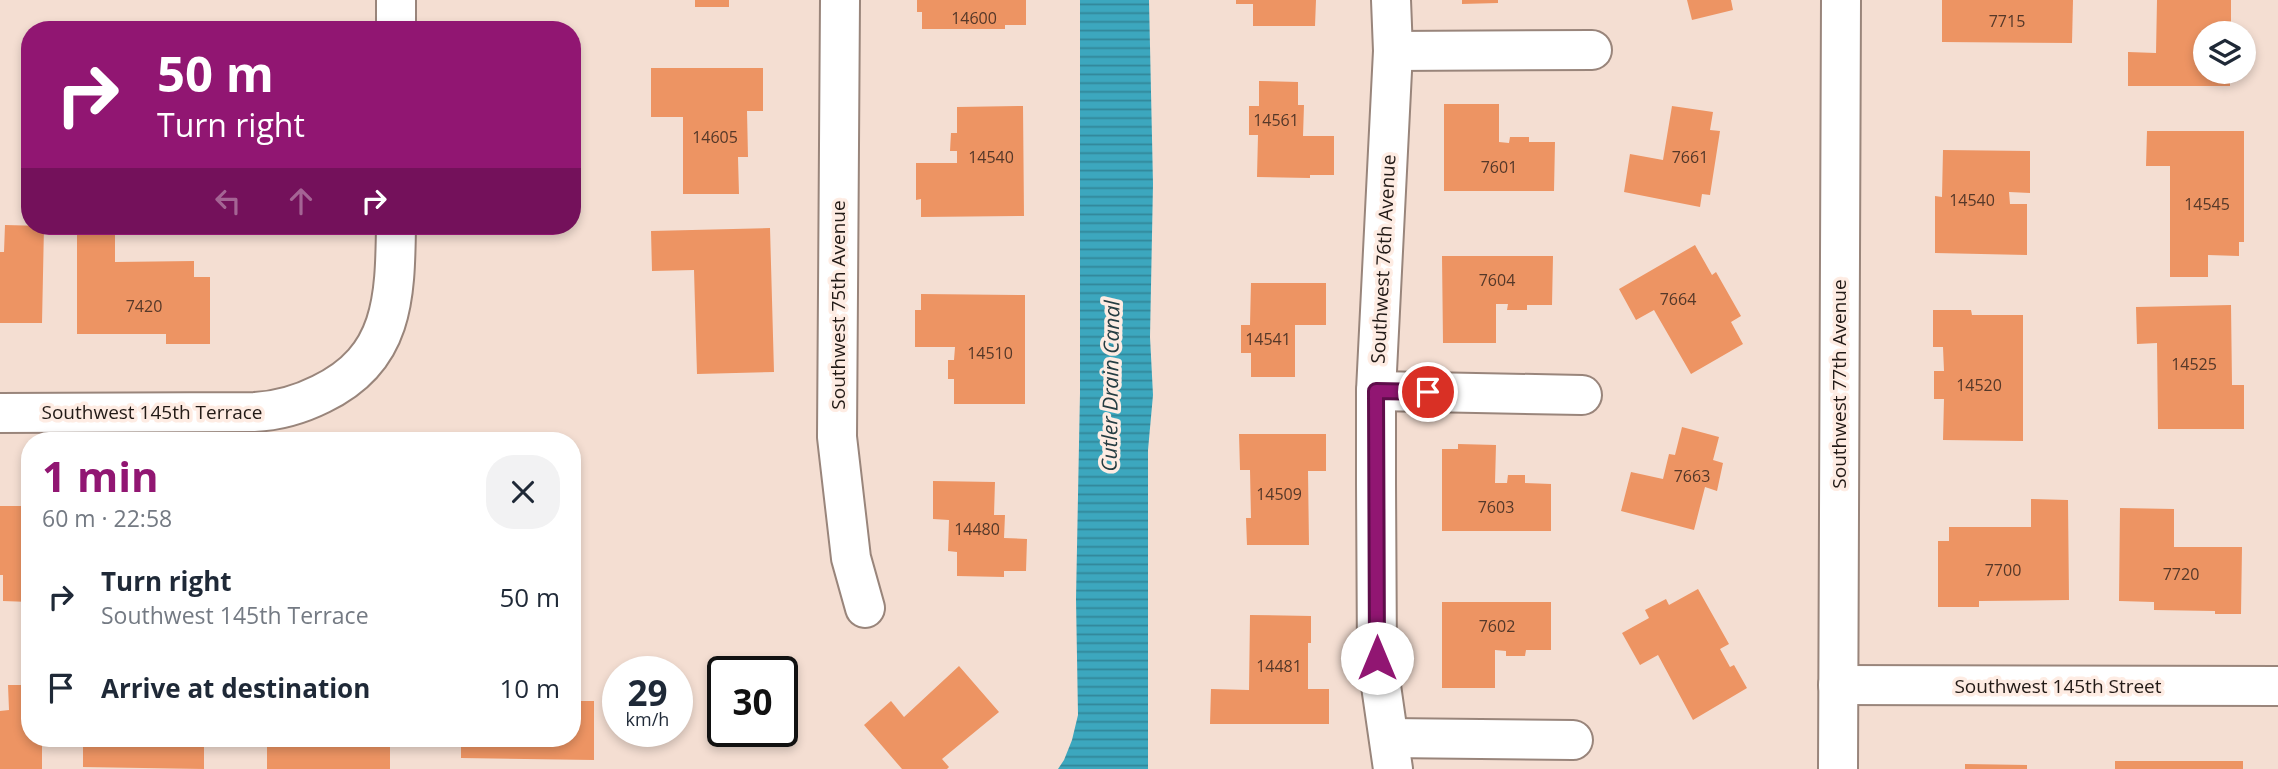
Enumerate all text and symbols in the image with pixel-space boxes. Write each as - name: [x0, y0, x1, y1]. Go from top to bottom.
- house number: 14600: [951, 7, 997, 29]
- house number: 7715: [1989, 10, 2025, 32]
- map controls: [2193, 21, 2256, 84]
- button: layers: [2193, 21, 2256, 84]
- text: 50 m: [157, 40, 274, 106]
- icon: right: [42, 49, 133, 140]
- text: Turn right: [157, 103, 305, 146]
- house number: 14561: [1253, 109, 1299, 131]
- house number: 14605: [692, 126, 738, 148]
- house number: 14540: [968, 146, 1014, 168]
- house number: 7661: [1672, 146, 1708, 168]
- street label: Southwest 76th Avenue: [1365, 154, 1401, 364]
- house number: 7601: [1481, 156, 1517, 178]
- icon: left: [209, 182, 247, 220]
- icon: ahead: [282, 182, 320, 220]
- icon: right: [355, 182, 393, 220]
- house number: 14540: [1949, 189, 1995, 211]
- house number: 14545: [2184, 193, 2230, 215]
- street label: Southwest 75th Avenue: [825, 200, 851, 410]
- house number: 7604: [1479, 269, 1515, 291]
- street label: Southwest 77th Avenue: [1826, 279, 1852, 489]
- house number: 7664: [1660, 288, 1696, 310]
- house number: 7420: [126, 295, 162, 317]
- water label: Cutler Drain Canal: [1095, 299, 1126, 472]
- house number: 14541: [1245, 328, 1291, 350]
- house number: 14510: [967, 342, 1013, 364]
- house number: 14525: [2171, 353, 2217, 375]
- pin: [1398, 362, 1458, 422]
- icon: arrive: [1409, 373, 1447, 411]
- house number: 14520: [1956, 374, 2002, 396]
- street label: Southwest 145th Terrace: [41, 399, 263, 425]
- text: 1 min: [42, 447, 159, 504]
- button: close: [486, 455, 560, 529]
- house number: 7663: [1674, 465, 1710, 487]
- house number: 14509: [1256, 483, 1302, 505]
- house number: 7603: [1478, 496, 1514, 518]
- text: 60 m · 22:58: [42, 502, 172, 534]
- house number: 14480: [954, 518, 1000, 540]
- house number: 7700: [1985, 559, 2021, 581]
- text: Turn right: [101, 563, 232, 599]
- house number: 7720: [2163, 563, 2199, 585]
- icon: right: [42, 578, 80, 616]
- text: 50 m: [499, 579, 560, 615]
- text: Southwest 145th Terrace: [101, 599, 369, 631]
- house number: 7602: [1479, 615, 1515, 637]
- position arrow: [1340, 621, 1414, 695]
- house number: 14481: [1256, 655, 1302, 677]
- speed limit sign: 30: [707, 656, 798, 747]
- icon: arrive: [42, 669, 80, 707]
- text: 29: [627, 669, 668, 716]
- text: Arrive at destination: [101, 670, 370, 706]
- text: 10 m: [499, 670, 560, 706]
- street label: Southwest 145th Street: [1954, 673, 2162, 699]
- text: km/h: [626, 707, 669, 731]

